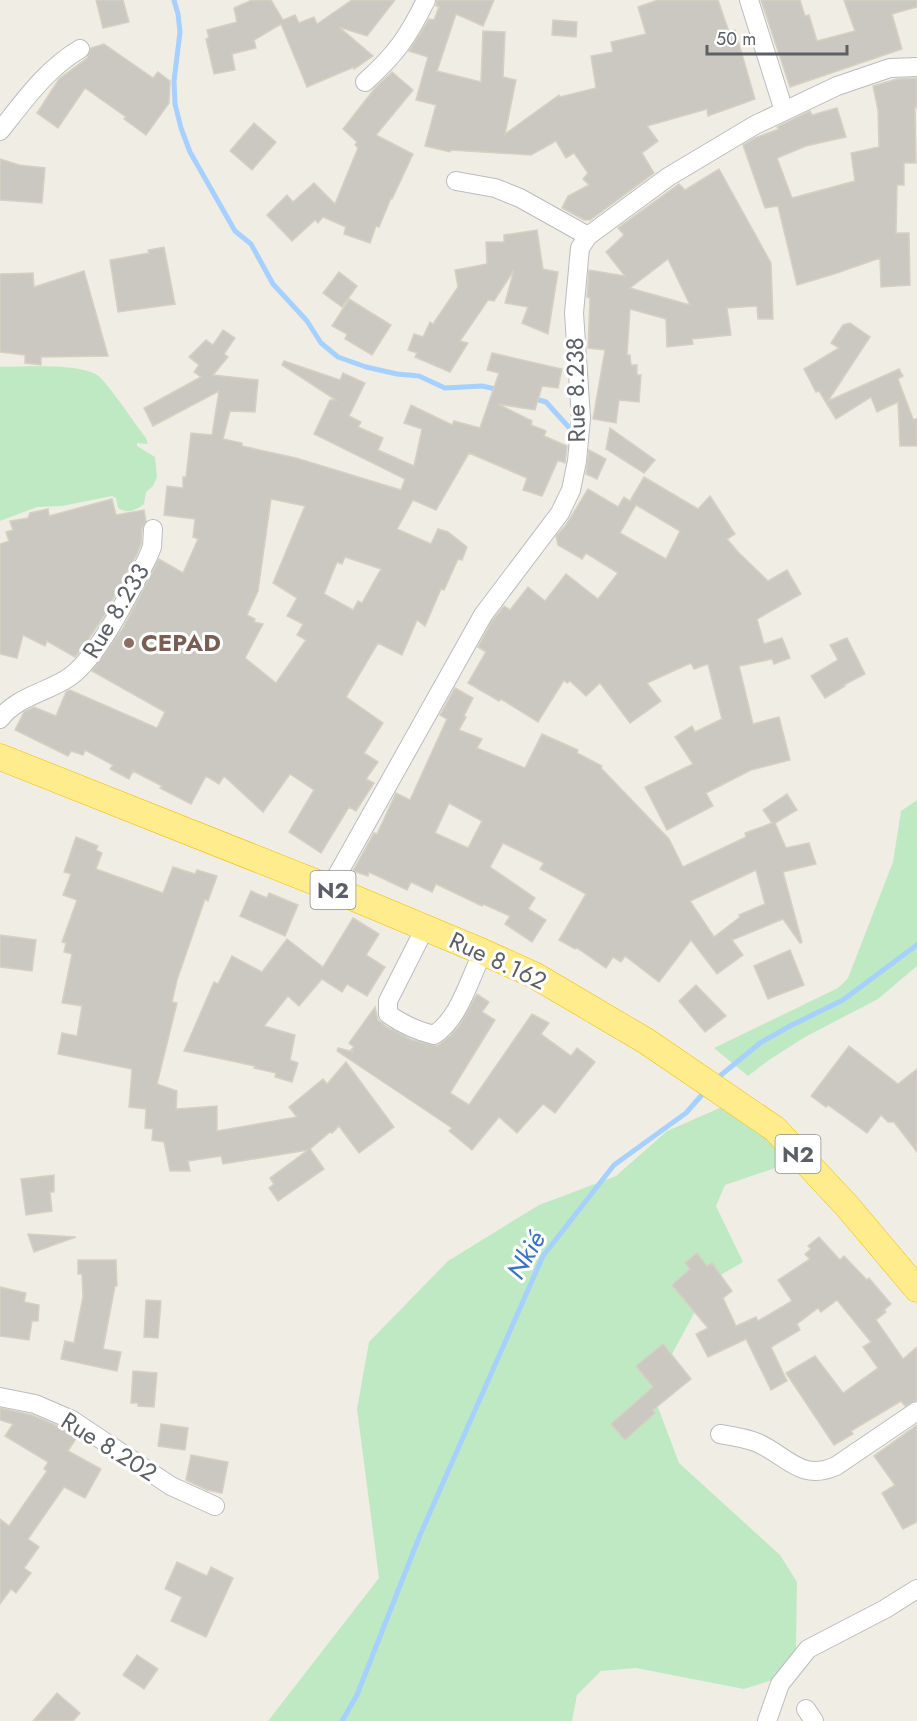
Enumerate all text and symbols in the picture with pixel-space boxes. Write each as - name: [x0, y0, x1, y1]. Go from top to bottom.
- scale bar: [707, 18, 846, 56]
- text: 50 m: [716, 26, 756, 52]
- street label: Rue 8.238: [557, 337, 594, 443]
- street label: Rue 8.233: [73, 557, 158, 665]
- place label: CEPAD: [141, 625, 221, 660]
- marker: CEPAD: [122, 636, 136, 650]
- road number: N2: [310, 871, 356, 909]
- street label: Rue 8.162: [444, 923, 553, 998]
- road number: N2: [776, 1135, 820, 1173]
- water label: Nkié: [497, 1223, 556, 1286]
- street label: Rue 8.202: [55, 1403, 164, 1490]

